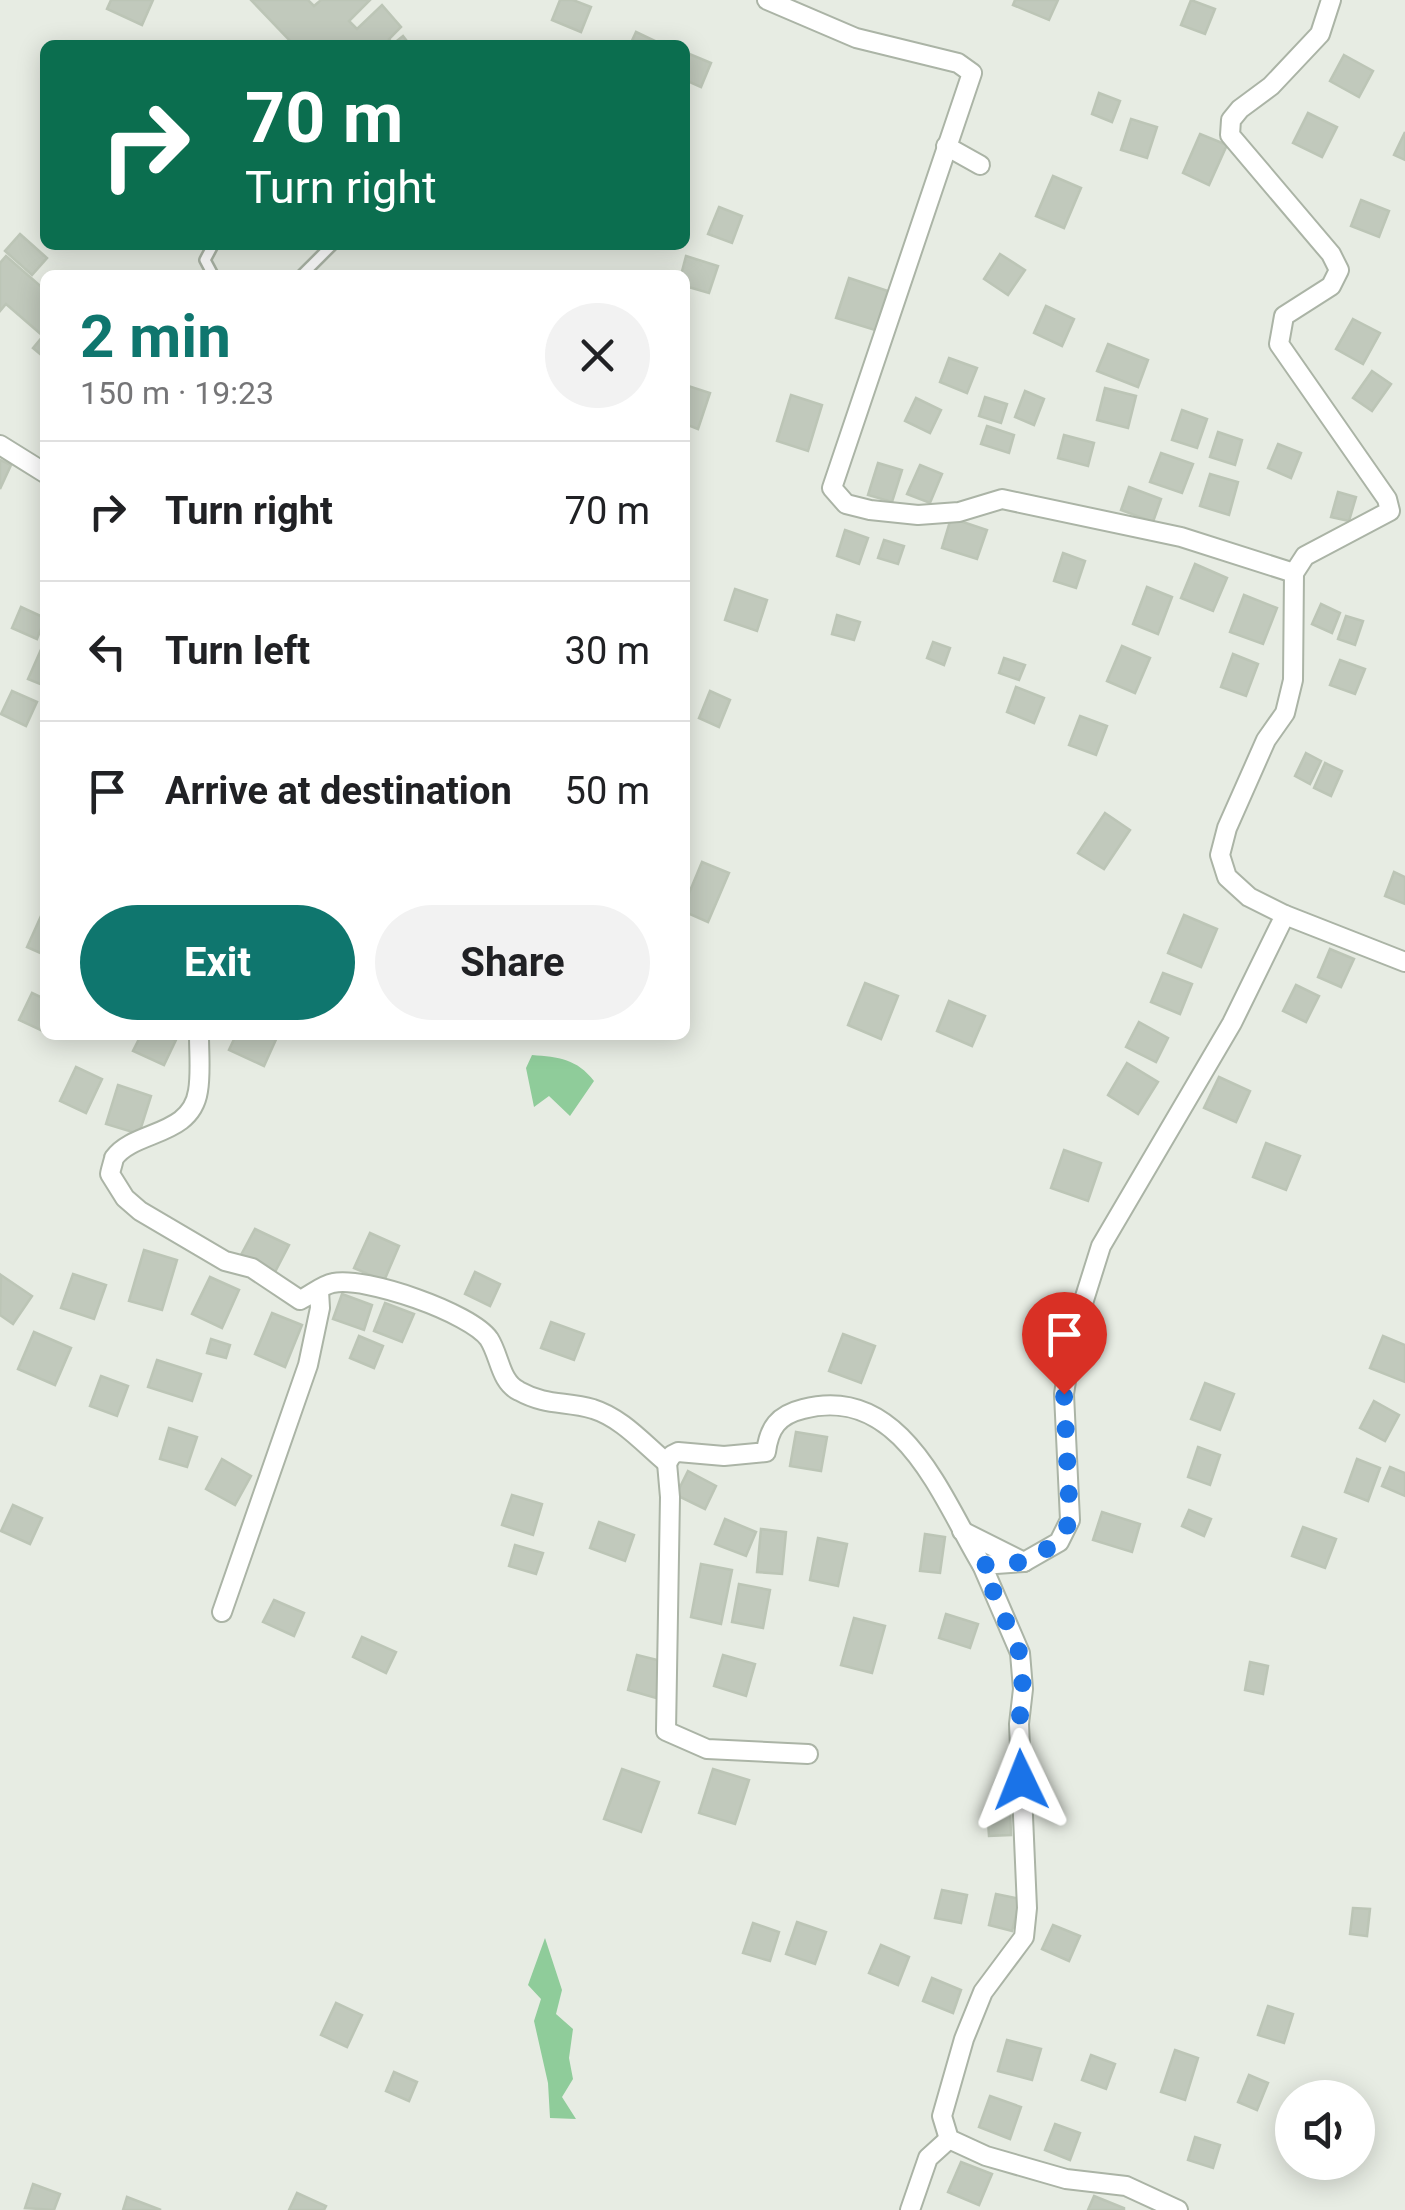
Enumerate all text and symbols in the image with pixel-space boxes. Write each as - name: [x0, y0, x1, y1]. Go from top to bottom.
- text: 70 m: [245, 77, 403, 159]
- icon: right: [80, 80, 210, 210]
- text: Turn right: [245, 161, 437, 214]
- text: 2 min: [80, 301, 231, 372]
- button: close: [545, 303, 650, 408]
- text: 150 m · 19:23: [80, 374, 274, 412]
- icon: right: [80, 484, 135, 539]
- text: Turn right: [165, 489, 333, 533]
- text: 70 m: [565, 489, 650, 533]
- icon: left: [80, 624, 135, 679]
- text: Turn left: [165, 629, 310, 673]
- text: 30 m: [565, 629, 650, 673]
- icon: arrive: [80, 764, 135, 819]
- text: Arrive at destination: [165, 769, 512, 813]
- text: 50 m: [565, 769, 650, 813]
- button: Exit: [80, 905, 355, 1020]
- button: Share: [375, 905, 650, 1020]
- pin: [1022, 1292, 1107, 1395]
- icon: arrive: [1037, 1307, 1092, 1362]
- position arrow: [969, 1728, 1073, 1832]
- map controls: [1275, 2080, 1375, 2180]
- button: sound: [1275, 2080, 1375, 2180]

